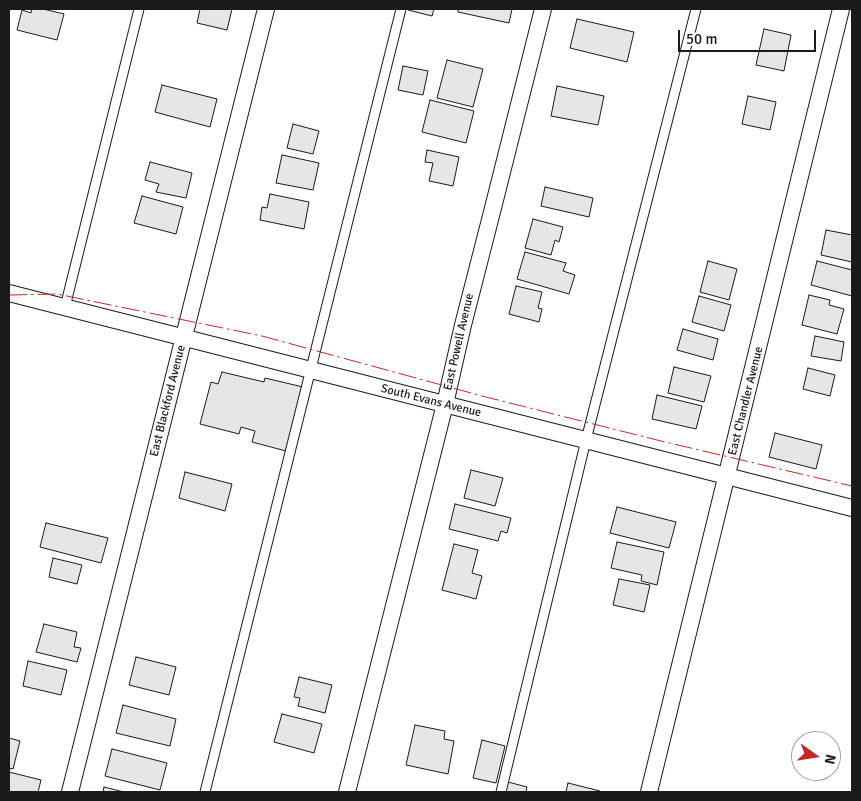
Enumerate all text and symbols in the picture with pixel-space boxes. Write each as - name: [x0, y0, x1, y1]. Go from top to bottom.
- scale bar: [681, 20, 818, 52]
- text: 50 m: [686, 30, 717, 48]
- street label: East Powell Avenue: [441, 292, 477, 392]
- street label: East Blackford Avenue: [147, 344, 189, 458]
- street label: East Chandler Avenue: [726, 345, 766, 457]
- street label: South Evans Avenue: [379, 382, 483, 420]
- north arrow: [791, 731, 841, 781]
- text: N: [821, 753, 840, 766]

